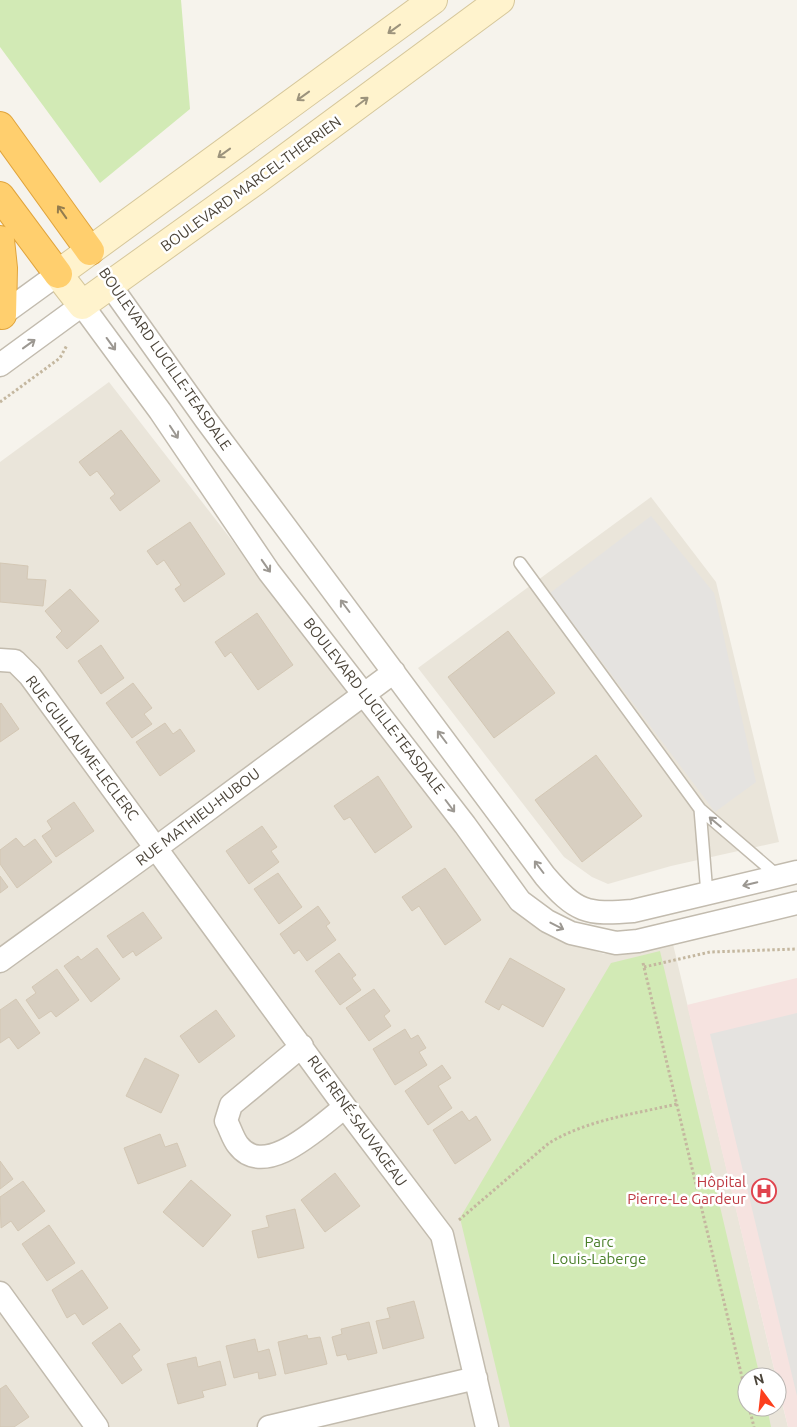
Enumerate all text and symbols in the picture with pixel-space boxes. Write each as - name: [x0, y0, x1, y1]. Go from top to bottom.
- one-way arrow: [387, 24, 401, 34]
- one-way arrow: [296, 91, 310, 101]
- one-way arrow: [355, 97, 369, 107]
- street label: BOULEVARD MARCEL-THERRIEN: [157, 113, 344, 255]
- one-way arrow: [217, 148, 231, 158]
- one-way arrow: [56, 205, 67, 219]
- street label: BOULEVARD LUCILLE-TEASDALE: [96, 264, 235, 453]
- one-way arrow: [106, 337, 116, 351]
- one-way arrow: [22, 339, 36, 349]
- one-way arrow: [169, 425, 179, 439]
- one-way arrow: [261, 559, 271, 573]
- one-way arrow: [340, 599, 350, 613]
- street label: BOULEVARD LUCILLE-TEASDALE: [300, 614, 448, 797]
- street label: RUE GUILLAUME-LECLERC: [23, 672, 142, 823]
- one-way arrow: [437, 730, 447, 744]
- street label: RUE MATHIEU-HUBOU: [132, 764, 263, 869]
- one-way arrow: [445, 799, 456, 812]
- one-way arrow: [709, 817, 722, 828]
- one-way arrow: [534, 860, 544, 874]
- one-way arrow: [742, 880, 758, 889]
- one-way arrow: [549, 922, 564, 931]
- street label: RUE RENÉ-SAUVAGEAU: [304, 1052, 411, 1189]
- place label: Hôpital Pierre-Le Gardeur: [627, 1173, 746, 1207]
- hospital icon: Hôpital Pierre-Le Gardeur: [751, 1178, 777, 1204]
- park label: Parc Louis-Laberge: [552, 1233, 646, 1267]
- north arrow: [737, 1367, 787, 1417]
- text: N: [752, 1370, 766, 1389]

